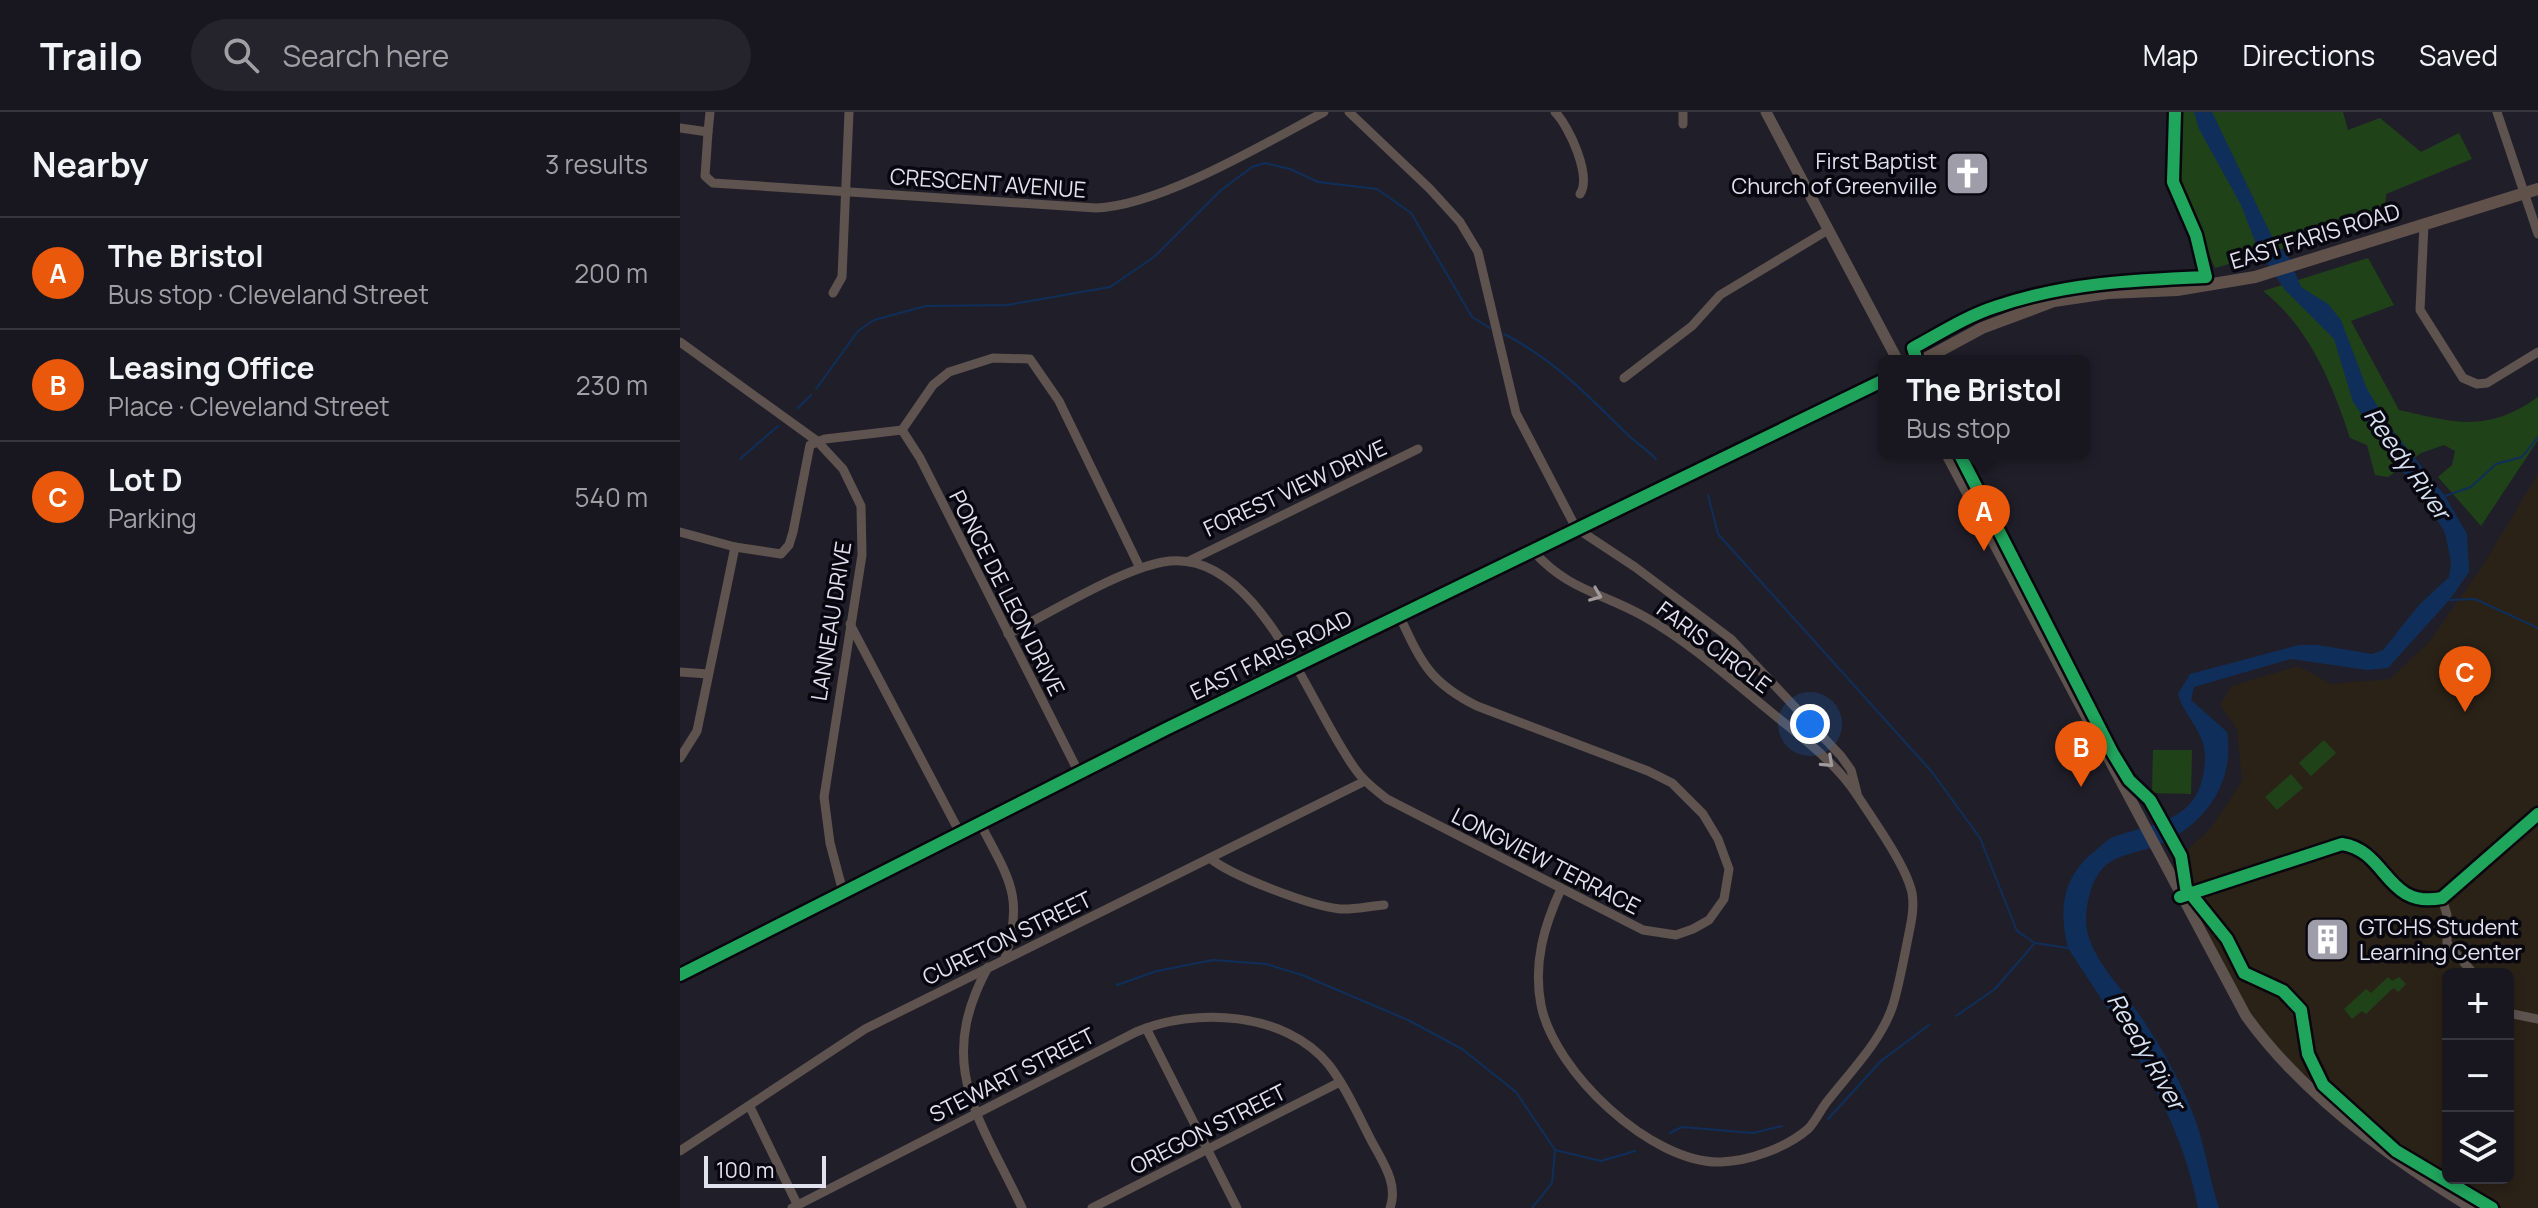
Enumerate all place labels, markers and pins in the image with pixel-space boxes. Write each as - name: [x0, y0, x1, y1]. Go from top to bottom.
- place label: First Baptist Church of Greenville: [1731, 146, 1937, 201]
- church icon: First Baptist Church of Greenville: [1944, 150, 1992, 198]
- pin: A: [1958, 485, 2010, 551]
- pin: C: [2439, 646, 2491, 712]
- pin: B: [2055, 721, 2107, 787]
- place label: GTCHS Student Learning Center: [2359, 912, 2522, 967]
- building icon: GTCHS Student Learning Center: [2304, 916, 2352, 964]

